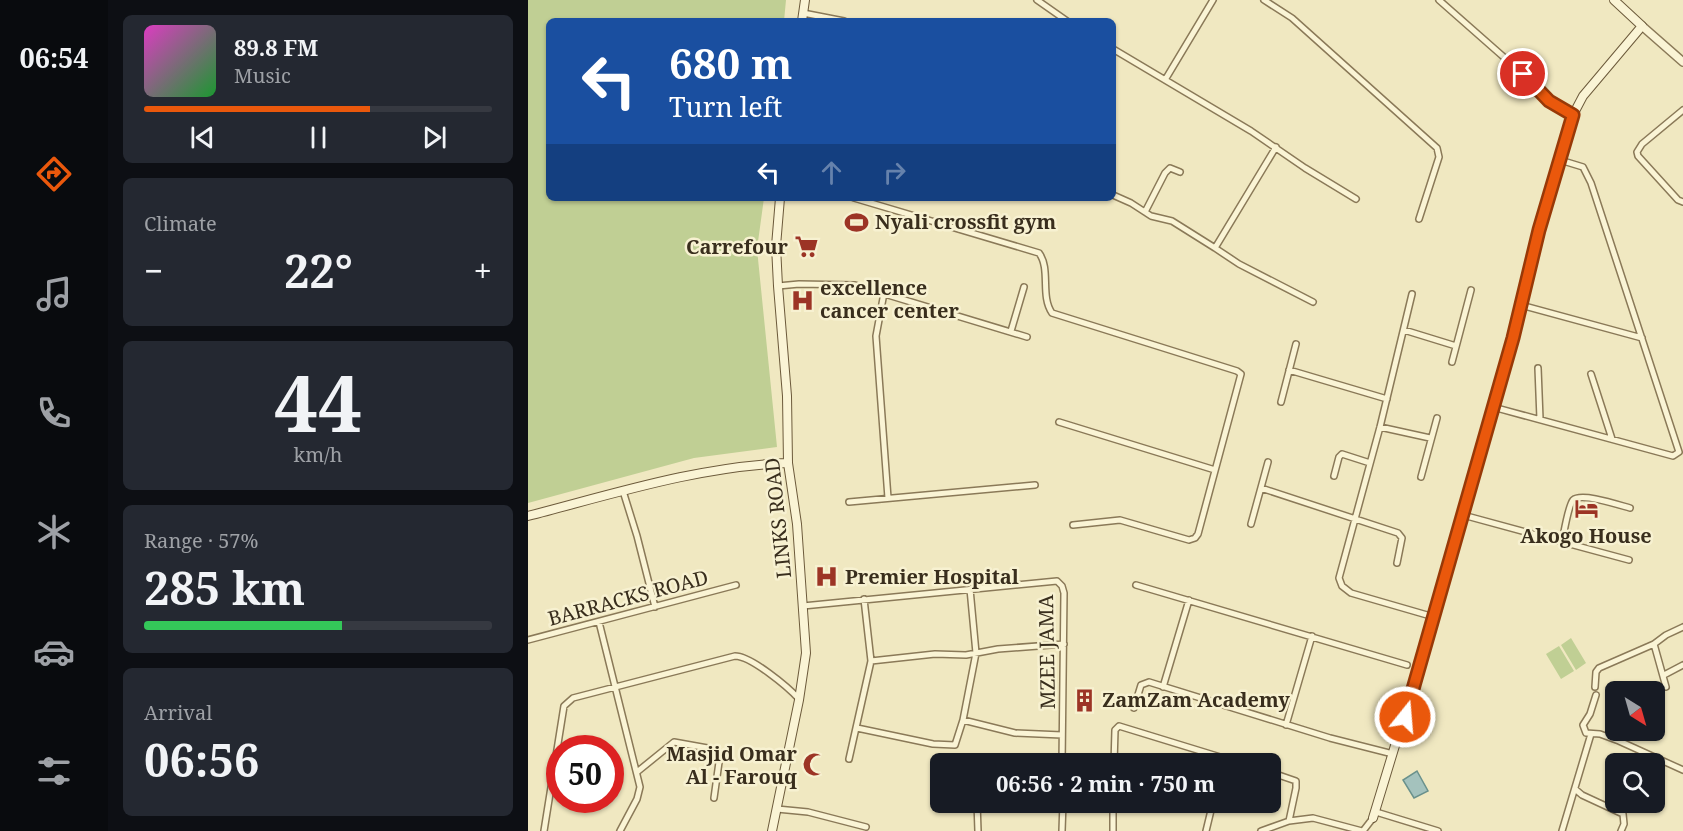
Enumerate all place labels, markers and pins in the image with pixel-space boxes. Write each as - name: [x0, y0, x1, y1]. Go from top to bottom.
- pin: [1497, 48, 1548, 99]
- place label: Nyali crossfit gym: [875, 208, 1057, 235]
- sports icon: Nyali crossfit gym: [844, 209, 870, 235]
- place label: Carrefour: [686, 233, 789, 260]
- supermarket icon: Carrefour: [793, 234, 819, 260]
- place label: excellence cancer center: [820, 274, 959, 324]
- hospital icon: excellence cancer center: [789, 287, 815, 313]
- hotel icon: Akogo House: [1573, 496, 1599, 522]
- place label: Akogo House: [1520, 522, 1652, 549]
- place label: Premier Hospital: [845, 563, 1019, 590]
- hospital icon: Premier Hospital: [814, 564, 840, 590]
- place label: ZamZam Academy: [1102, 686, 1290, 713]
- building icon: ZamZam Academy: [1071, 687, 1097, 713]
- place label: Masjid Omar Al - Farouq: [666, 740, 798, 790]
- mosque icon: Masjid Omar Al - Farouq: [802, 752, 828, 778]

